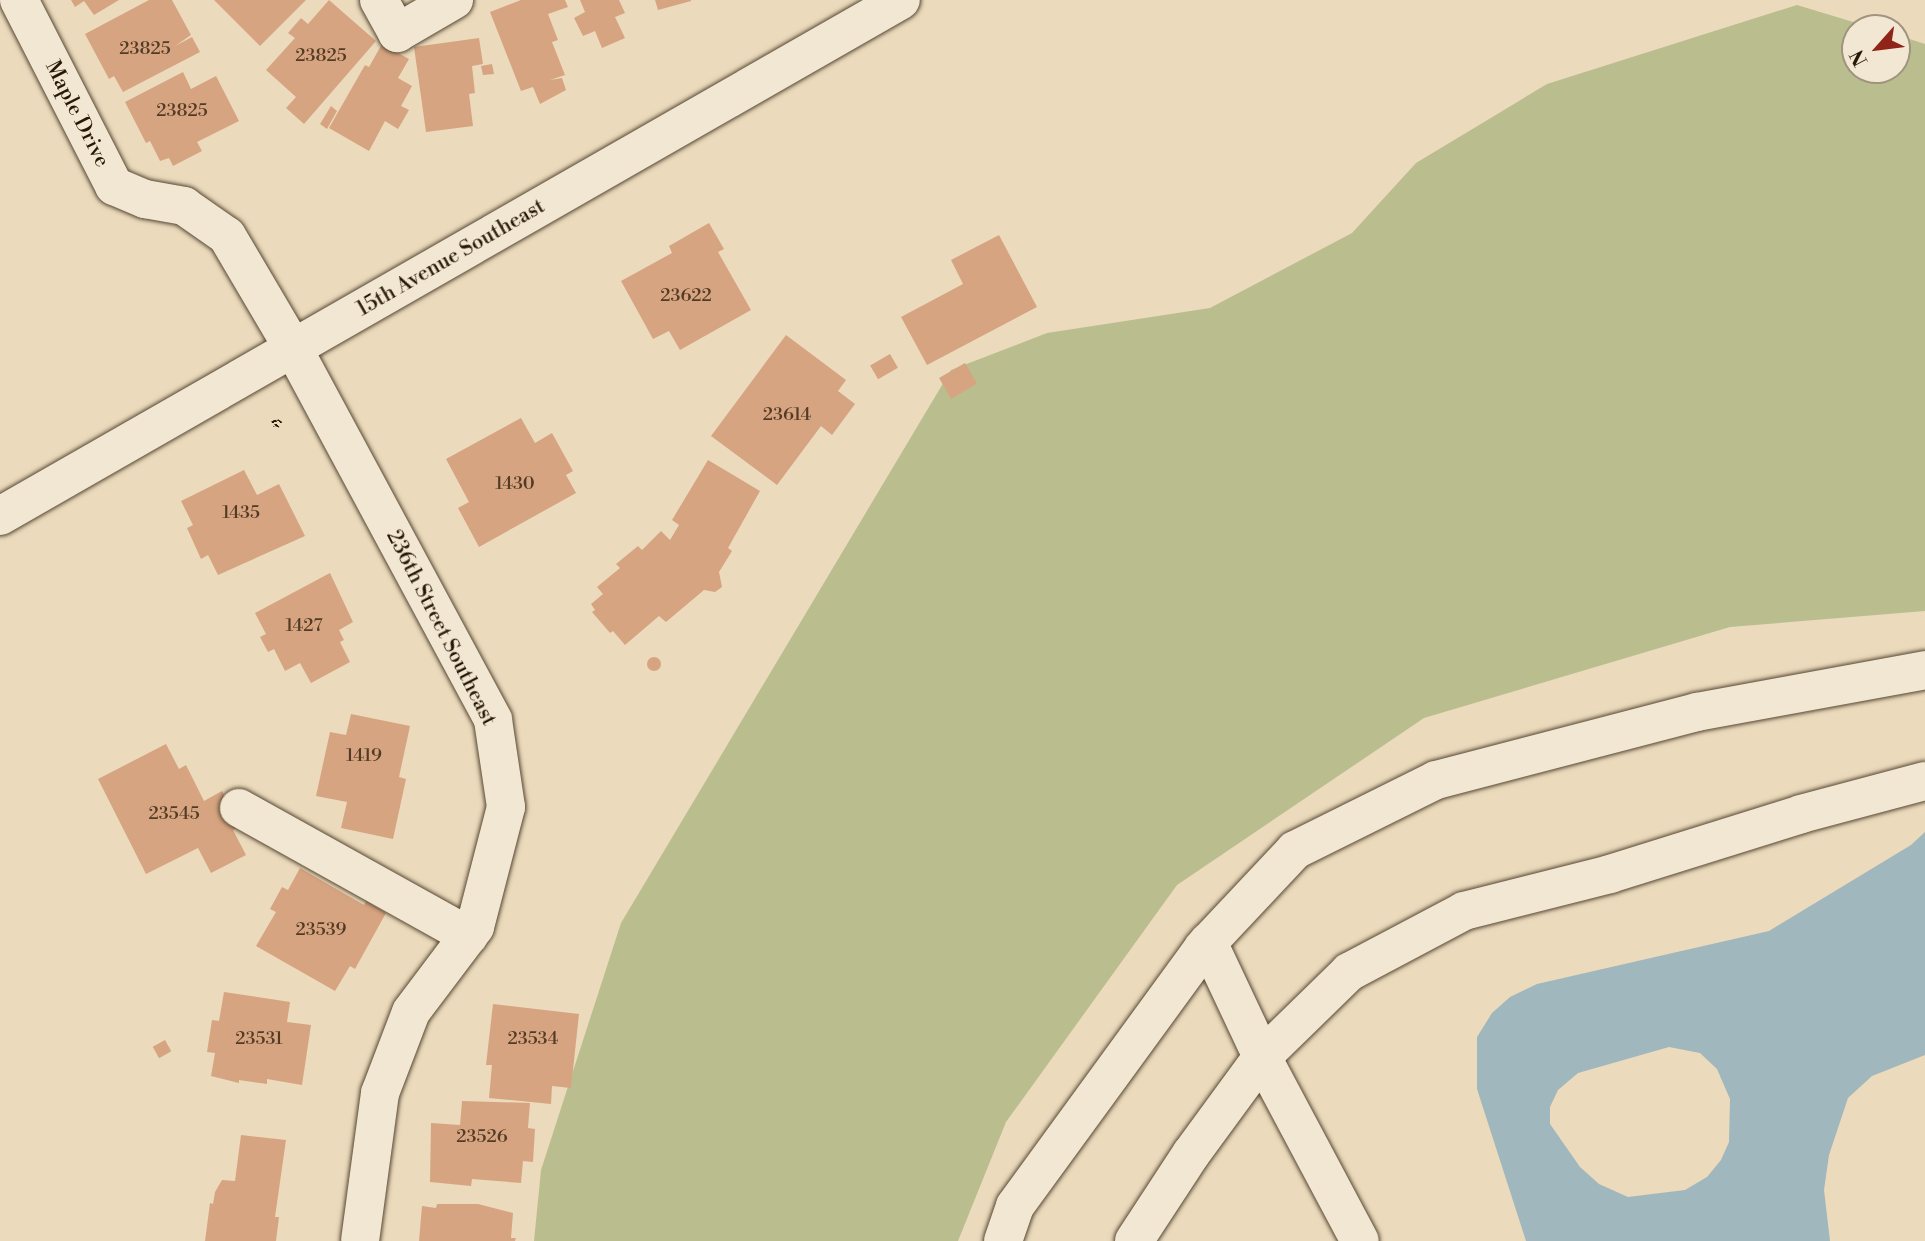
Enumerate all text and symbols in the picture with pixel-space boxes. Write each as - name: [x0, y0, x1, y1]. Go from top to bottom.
- north arrow: [1841, 14, 1911, 84]
- house number: 23825: [119, 38, 171, 60]
- house number: 23825: [295, 45, 347, 67]
- text: N: [1845, 46, 1873, 70]
- street label: Maple Drive: [39, 57, 115, 171]
- house number: 23825: [156, 100, 208, 122]
- street label: 15th Avenue Southeast: [353, 194, 549, 322]
- house number: 23622: [660, 285, 712, 307]
- house number: 23614: [763, 404, 811, 426]
- house number: 1430: [495, 473, 535, 495]
- house number: 1435: [222, 502, 260, 524]
- street label: 236th Street Southeast: [381, 526, 501, 730]
- house number: 1427: [285, 615, 323, 637]
- house number: 1419: [346, 745, 382, 767]
- house number: 23545: [148, 803, 200, 825]
- house number: 23539: [296, 919, 346, 941]
- house number: 23531: [235, 1028, 283, 1050]
- house number: 23534: [507, 1028, 559, 1050]
- house number: 23526: [456, 1126, 508, 1148]

